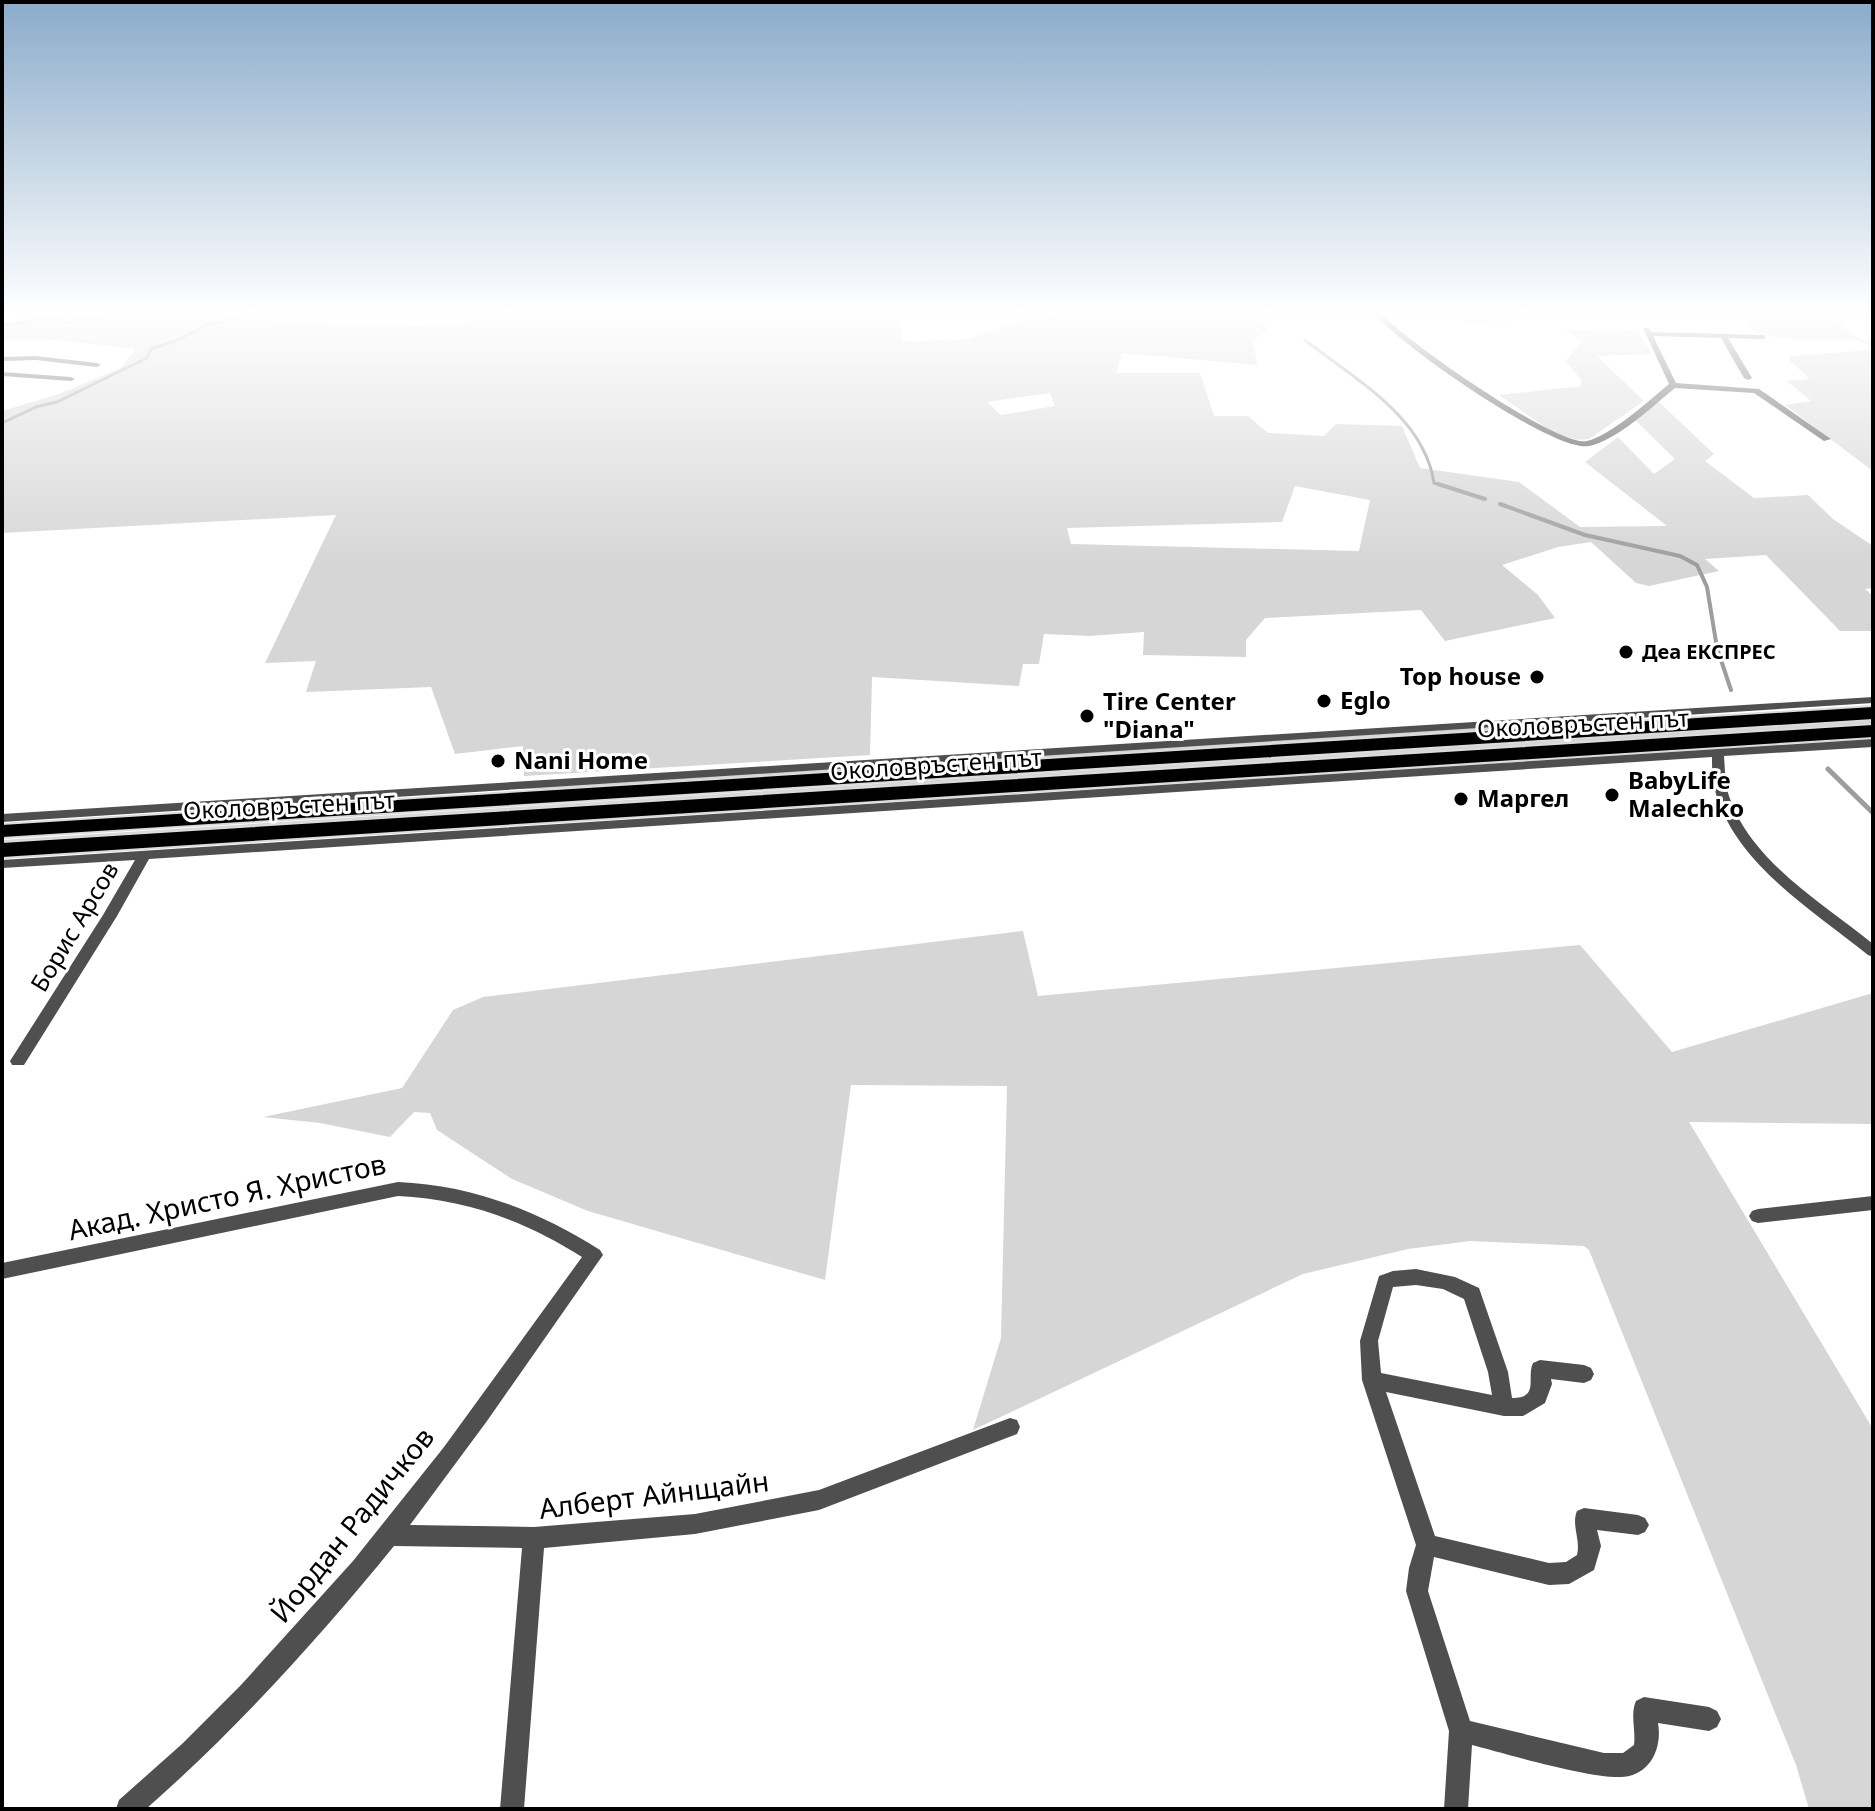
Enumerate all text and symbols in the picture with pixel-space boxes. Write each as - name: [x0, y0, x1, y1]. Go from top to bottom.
- place label: Деа ЕКСПРЕС: [1642, 638, 1776, 665]
- marker: Деа ЕКСПРЕС: [1617, 643, 1635, 661]
- place label: Top house: [1400, 659, 1521, 692]
- marker: Top house: [1528, 668, 1546, 686]
- place label: Eglo: [1340, 683, 1391, 716]
- place label: Tire Center "Diana": [1103, 684, 1236, 745]
- marker: Eglo: [1315, 692, 1333, 710]
- street label: Околовръстен път: [1476, 700, 1690, 745]
- marker: Tire Center "Diana": [1078, 707, 1096, 725]
- street label: Околовръстен път: [829, 740, 1043, 787]
- place label: Nani Home: [514, 743, 648, 776]
- marker: Nani Home: [489, 752, 507, 770]
- place label: BabyLife Malechko: [1628, 763, 1744, 824]
- place label: Маргел: [1477, 781, 1569, 814]
- street label: Околовръстен път: [182, 782, 396, 827]
- marker: BabyLife Malechko: [1603, 786, 1621, 804]
- marker: Маргел: [1452, 790, 1470, 808]
- street label: Борис Арсов: [22, 855, 125, 997]
- street label: Акад. Христо Я. Христов: [64, 1144, 389, 1248]
- street label: Йордан Радичков: [261, 1419, 442, 1630]
- street label: Алберт Айнщайн: [537, 1461, 771, 1527]

